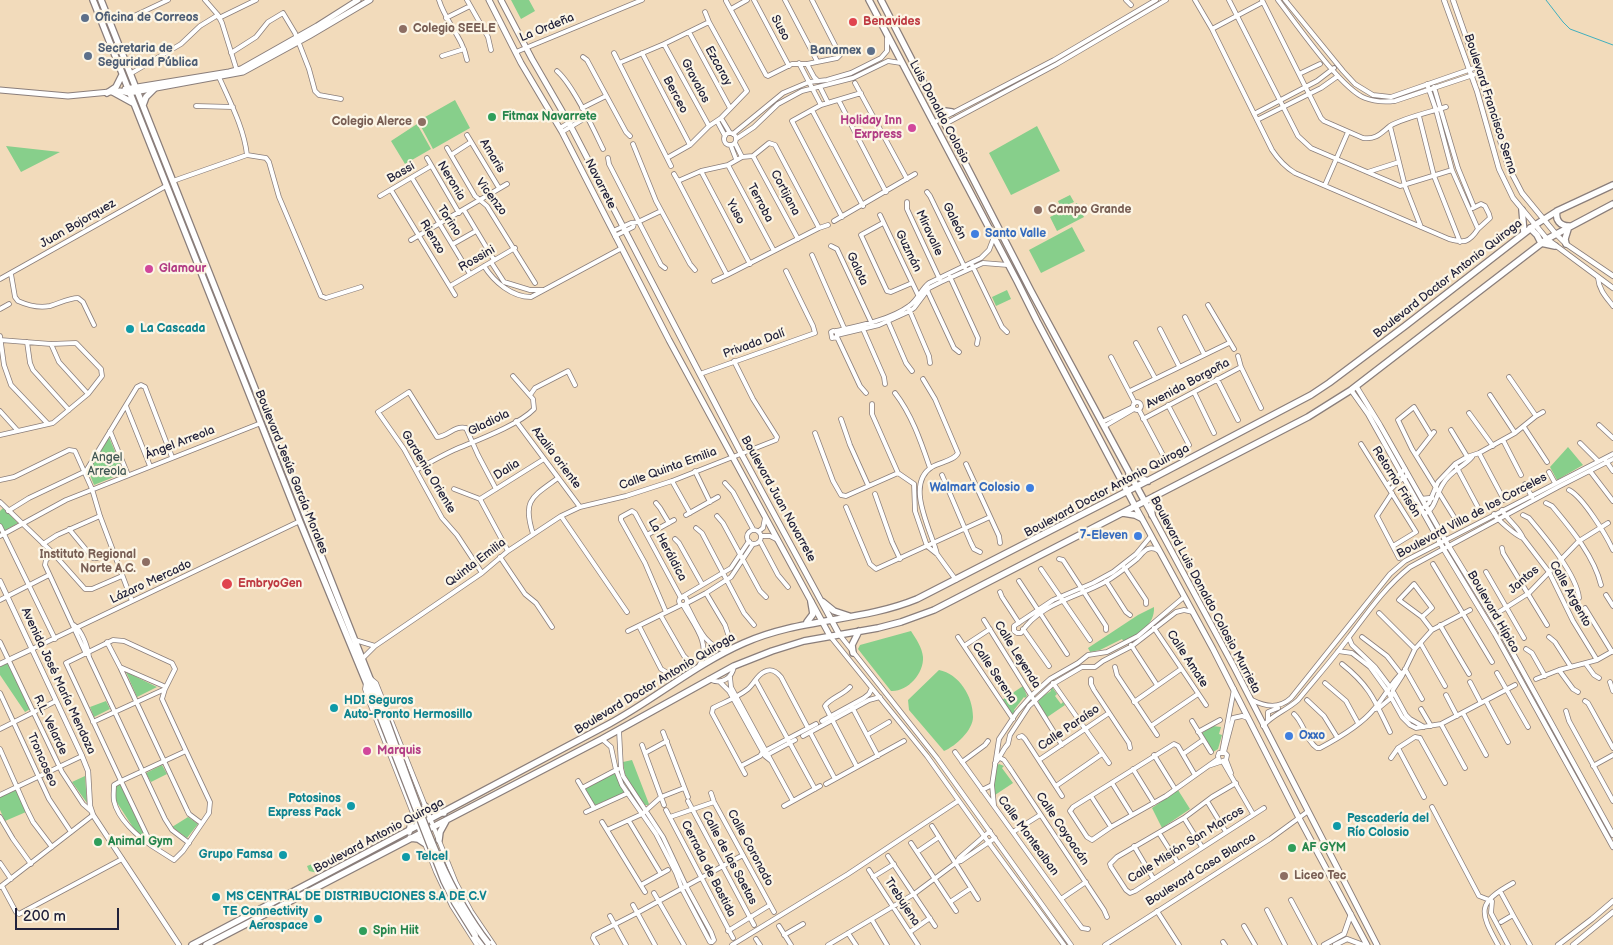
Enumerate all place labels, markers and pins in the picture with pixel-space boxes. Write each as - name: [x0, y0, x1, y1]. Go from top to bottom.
- place label: Oficina de Correos: [95, 11, 198, 25]
- marker: Oficina de Correos: [79, 12, 91, 24]
- place label: Benavides: [863, 15, 920, 29]
- marker: Benavides: [847, 16, 859, 28]
- place label: Colegio SEELE: [413, 22, 496, 36]
- marker: Colegio SEELE: [397, 23, 409, 35]
- place label: Secretaria de Seguridad Pública: [98, 42, 198, 70]
- place label: Banamex: [810, 44, 861, 58]
- marker: Banamex: [865, 45, 877, 57]
- marker: Secretaria de Seguridad Pública: [82, 50, 94, 62]
- place label: Fitmax Navarrete: [502, 110, 597, 124]
- marker: Fitmax Navarrete: [486, 111, 498, 123]
- place label: Holiday Inn Exrpress: [840, 114, 902, 142]
- place label: Colegio Alerce: [332, 115, 412, 129]
- marker: Colegio Alerce: [416, 116, 428, 128]
- marker: Holiday Inn Exrpress: [906, 122, 918, 134]
- place label: Campo Grande: [1048, 203, 1131, 217]
- marker: Campo Grande: [1032, 204, 1044, 216]
- place label: Santo Valle: [985, 227, 1046, 241]
- marker: Santo Valle: [969, 228, 981, 240]
- place label: Glamour: [159, 262, 206, 276]
- marker: Glamour: [143, 263, 155, 275]
- place label: La Cascada: [140, 322, 206, 336]
- marker: La Cascada: [124, 323, 136, 335]
- place label: Walmart Colosio: [929, 481, 1020, 495]
- marker: Walmart Colosio: [1024, 482, 1036, 494]
- place label: 7-Eleven: [1080, 529, 1128, 543]
- marker: 7-Eleven: [1132, 530, 1144, 542]
- place label: Instituto Regional Norte A.C.: [39, 548, 136, 576]
- marker: Instituto Regional Norte A.C.: [140, 556, 152, 568]
- marker: EmbryoGen: [220, 577, 234, 591]
- place label: EmbryoGen: [238, 577, 302, 591]
- place label: HDI Seguros Auto-Pronto Hermosillo: [344, 694, 472, 722]
- marker: HDI Seguros Auto-Pronto Hermosillo: [328, 702, 340, 714]
- place label: Oxxo: [1299, 729, 1325, 743]
- marker: Oxxo: [1283, 730, 1295, 742]
- place label: Marquis: [377, 744, 421, 758]
- marker: Marquis: [361, 745, 373, 757]
- place label: Potosinos Express Pack: [268, 792, 341, 820]
- marker: Potosinos Express Pack: [345, 800, 357, 812]
- place label: Pescadería del Río Colosio: [1347, 812, 1429, 840]
- marker: Pescadería del Río Colosio: [1331, 820, 1343, 832]
- place label: Animal Gym: [108, 835, 173, 849]
- marker: Animal Gym: [92, 836, 104, 848]
- place label: AF GYM: [1302, 841, 1346, 855]
- marker: AF GYM: [1286, 842, 1298, 854]
- place label: Grupo Famsa: [199, 848, 273, 862]
- marker: Grupo Famsa: [277, 849, 289, 861]
- place label: Telcel: [416, 850, 448, 864]
- marker: Telcel: [400, 851, 412, 863]
- place label: Liceo Tec: [1294, 869, 1346, 883]
- marker: Liceo Tec: [1278, 870, 1290, 882]
- place label: MS CENTRAL DE DISTRIBUCIONES S.A DE C.V: [226, 890, 487, 904]
- marker: MS CENTRAL DE DISTRIBUCIONES S.A DE C.V: [210, 891, 222, 903]
- place label: TE Connectivity Aerospace: [223, 905, 308, 933]
- marker: TE Connectivity Aerospace: [312, 913, 324, 925]
- place label: Spin Hiit: [373, 924, 419, 938]
- marker: Spin Hiit: [357, 925, 369, 937]

